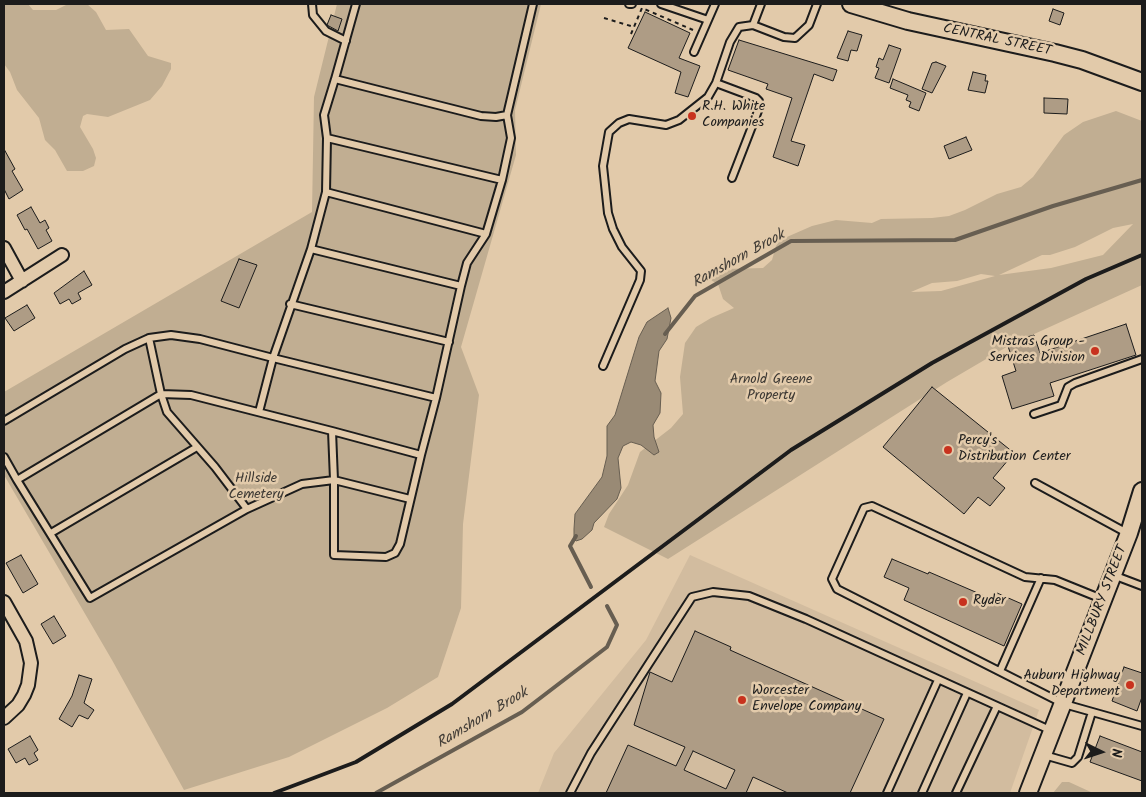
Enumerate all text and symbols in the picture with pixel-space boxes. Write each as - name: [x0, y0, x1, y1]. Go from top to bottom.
- street label: CENTRAL STREET: [941, 21, 1053, 61]
- place label: R.H. White Companies: [702, 100, 765, 132]
- marker: R.H. White Companies: [686, 110, 698, 122]
- water label: Ramshorn Brook: [690, 227, 788, 293]
- place label: Mistras Group - Services Division: [989, 335, 1085, 368]
- marker: Mistras Group - Services Division: [1089, 345, 1101, 357]
- park label: Arnold Greene Property: [730, 373, 812, 406]
- place label: Percy's Distribution Center: [958, 434, 1070, 467]
- marker: Percy's Distribution Center: [942, 444, 954, 456]
- park label: Hillside Cemetery: [228, 472, 284, 504]
- street label: MILLBURY STREET: [1074, 543, 1132, 659]
- place label: Ryder: [973, 594, 1006, 610]
- marker: Ryder: [957, 596, 969, 608]
- place label: Auburn Highway Department: [1024, 669, 1120, 702]
- marker: Auburn Highway Department: [1124, 679, 1136, 691]
- place label: Worcester Envelope Company: [752, 684, 861, 716]
- water label: Ramshorn Brook: [434, 685, 532, 753]
- marker: Worcester Envelope Company: [736, 694, 748, 706]
- north arrow: [1076, 727, 1126, 777]
- text: N: [1105, 748, 1127, 758]

